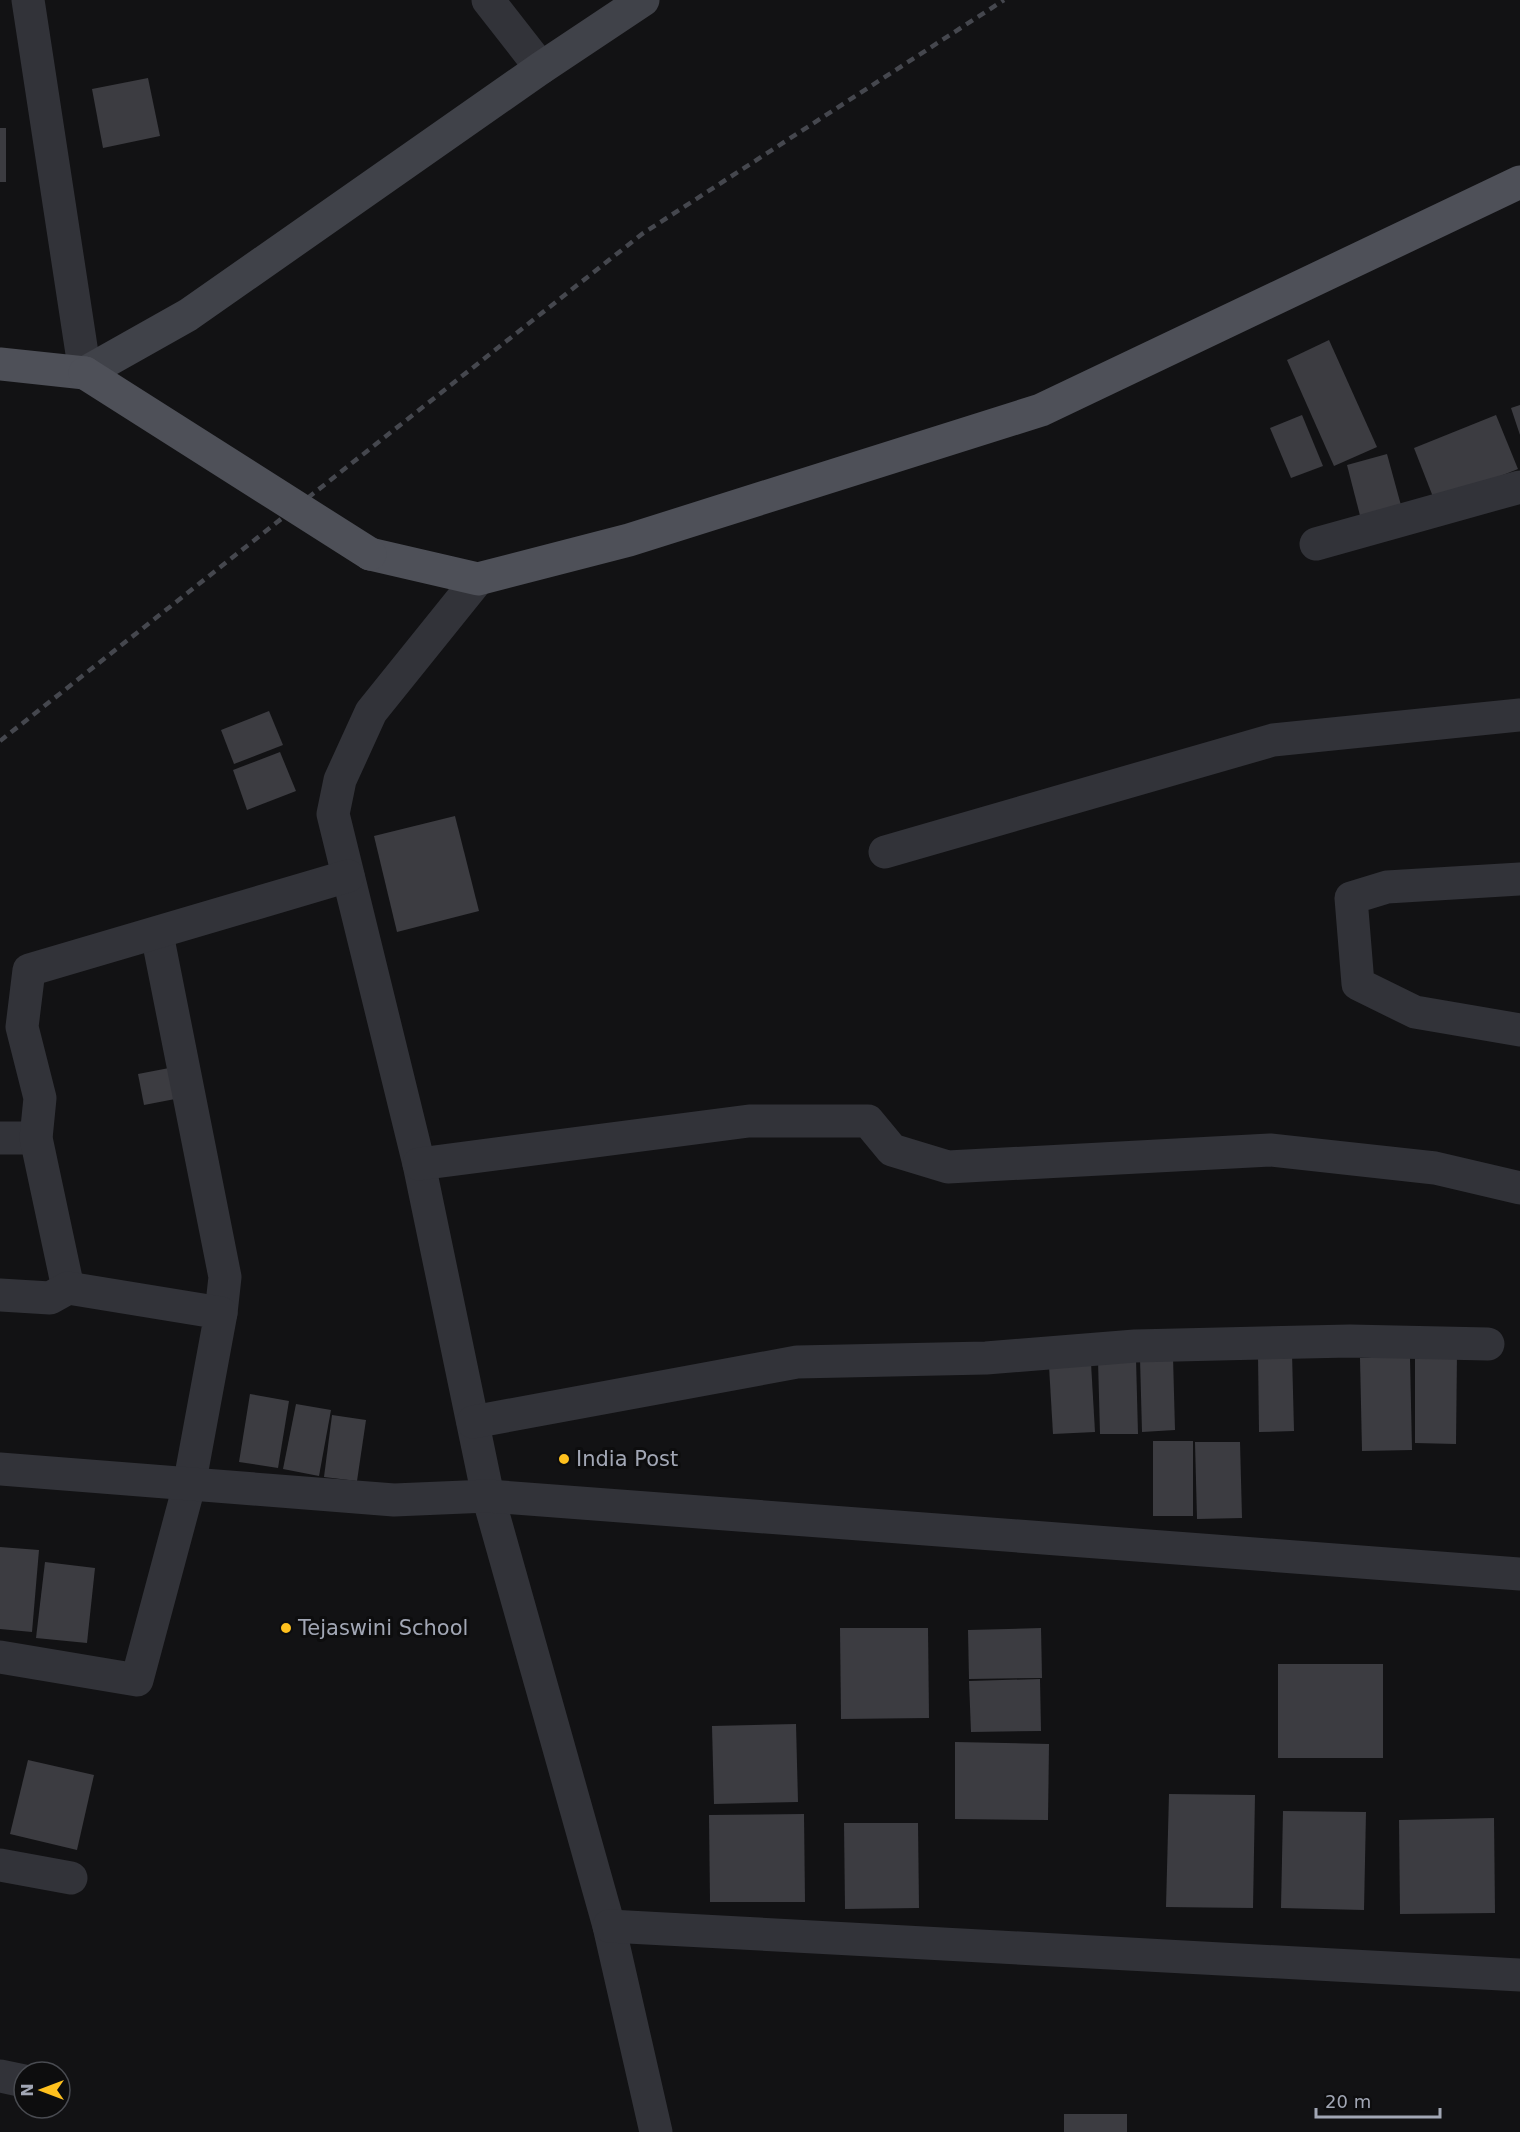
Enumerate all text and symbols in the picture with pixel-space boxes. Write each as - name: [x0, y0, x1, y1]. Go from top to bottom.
- place label: India Post: [576, 1447, 678, 1471]
- marker: India Post: [557, 1452, 571, 1466]
- place label: Tejaswini School: [297, 1616, 468, 1640]
- marker: Tejaswini School: [279, 1621, 293, 1635]
- north arrow: [12, 2060, 72, 2120]
- scale bar: [1316, 2081, 1440, 2119]
- text: N: [18, 2083, 37, 2097]
- text: 20 m: [1325, 2091, 1371, 2112]

